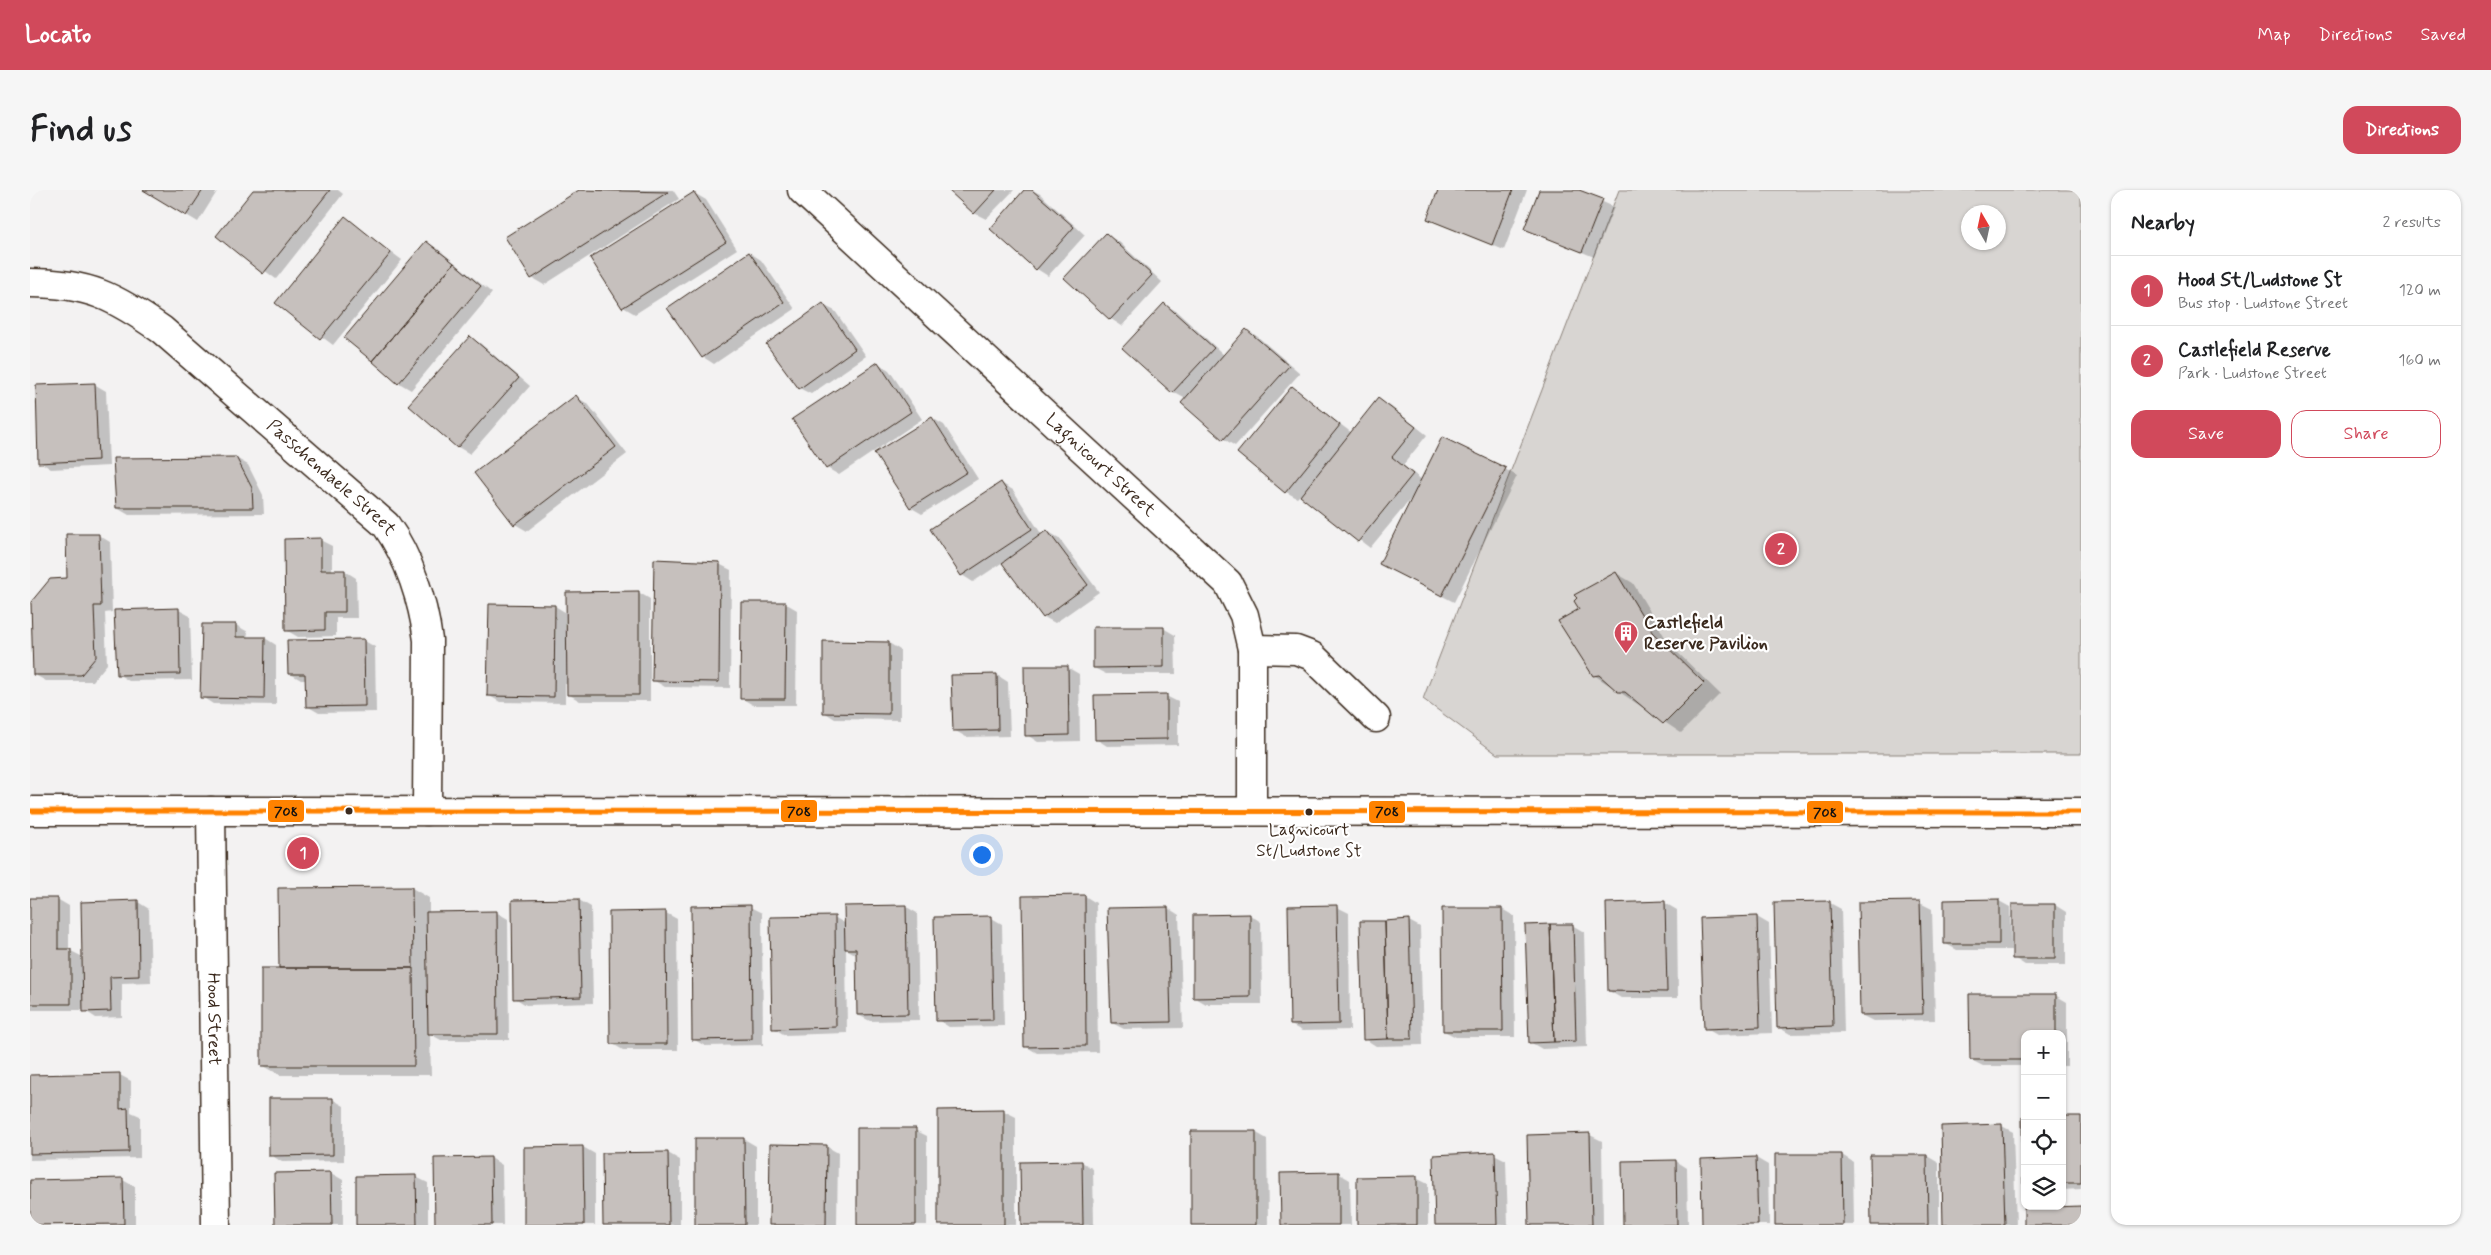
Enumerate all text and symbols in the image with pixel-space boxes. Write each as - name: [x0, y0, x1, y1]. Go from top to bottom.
- text: Locato: [25, 20, 91, 51]
- text: Map: [2258, 23, 2291, 47]
- text: Directions: [2319, 23, 2393, 47]
- text: Saved: [2421, 23, 2466, 47]
- button: Directions: [2343, 106, 2461, 154]
- text: Find us: [30, 107, 132, 153]
- north arrow: [1961, 205, 2006, 250]
- text: Nearby: [2131, 209, 2195, 237]
- text: 2 results: [2383, 212, 2441, 233]
- text: Hood St/Ludstone St: [2178, 268, 2342, 293]
- text: 1: [2143, 280, 2151, 301]
- text: 120 m: [2399, 280, 2441, 301]
- text: Bus stop · Ludstone Street: [2178, 293, 2348, 314]
- text: Castlefield Reserve: [2178, 338, 2331, 363]
- text: 2: [2143, 350, 2151, 371]
- text: 160 m: [2398, 350, 2441, 371]
- text: Park · Ludstone Street: [2178, 363, 2327, 384]
- street label: Lagnicourt Street: [1040, 408, 1161, 523]
- button: Save: [2131, 410, 2281, 458]
- button: Share: [2291, 410, 2441, 458]
- street label: Passchendaele Street: [261, 414, 402, 541]
- pin: 2: [1765, 530, 1797, 568]
- place label: Castlefield Reserve Pavilion: [1644, 611, 1768, 656]
- building icon: Castlefield Reserve Pavilion: [1613, 620, 1639, 654]
- line badge: 708: [267, 799, 305, 823]
- line badge: 708: [780, 799, 818, 823]
- line badge: 708: [1368, 800, 1406, 824]
- line badge: 708: [1806, 800, 1844, 824]
- text: 708: [274, 803, 298, 821]
- text: 708: [787, 803, 811, 821]
- text: 708: [1375, 803, 1399, 821]
- text: 708: [1813, 804, 1837, 822]
- unlabelled marker: [344, 806, 354, 816]
- marker: Lagnicourt St/Ludstone St: [1304, 807, 1314, 817]
- place label: Lagnicourt St/Ludstone St: [1256, 819, 1362, 862]
- pin: 1: [287, 834, 319, 872]
- your location: [969, 842, 995, 868]
- street label: Hood Street: [201, 972, 226, 1066]
- map controls: [2021, 1030, 2066, 1210]
- button: +: [2021, 1030, 2066, 1075]
- button: −: [2021, 1075, 2066, 1120]
- button: locate: [2021, 1120, 2066, 1165]
- button: layers: [2021, 1165, 2066, 1210]

